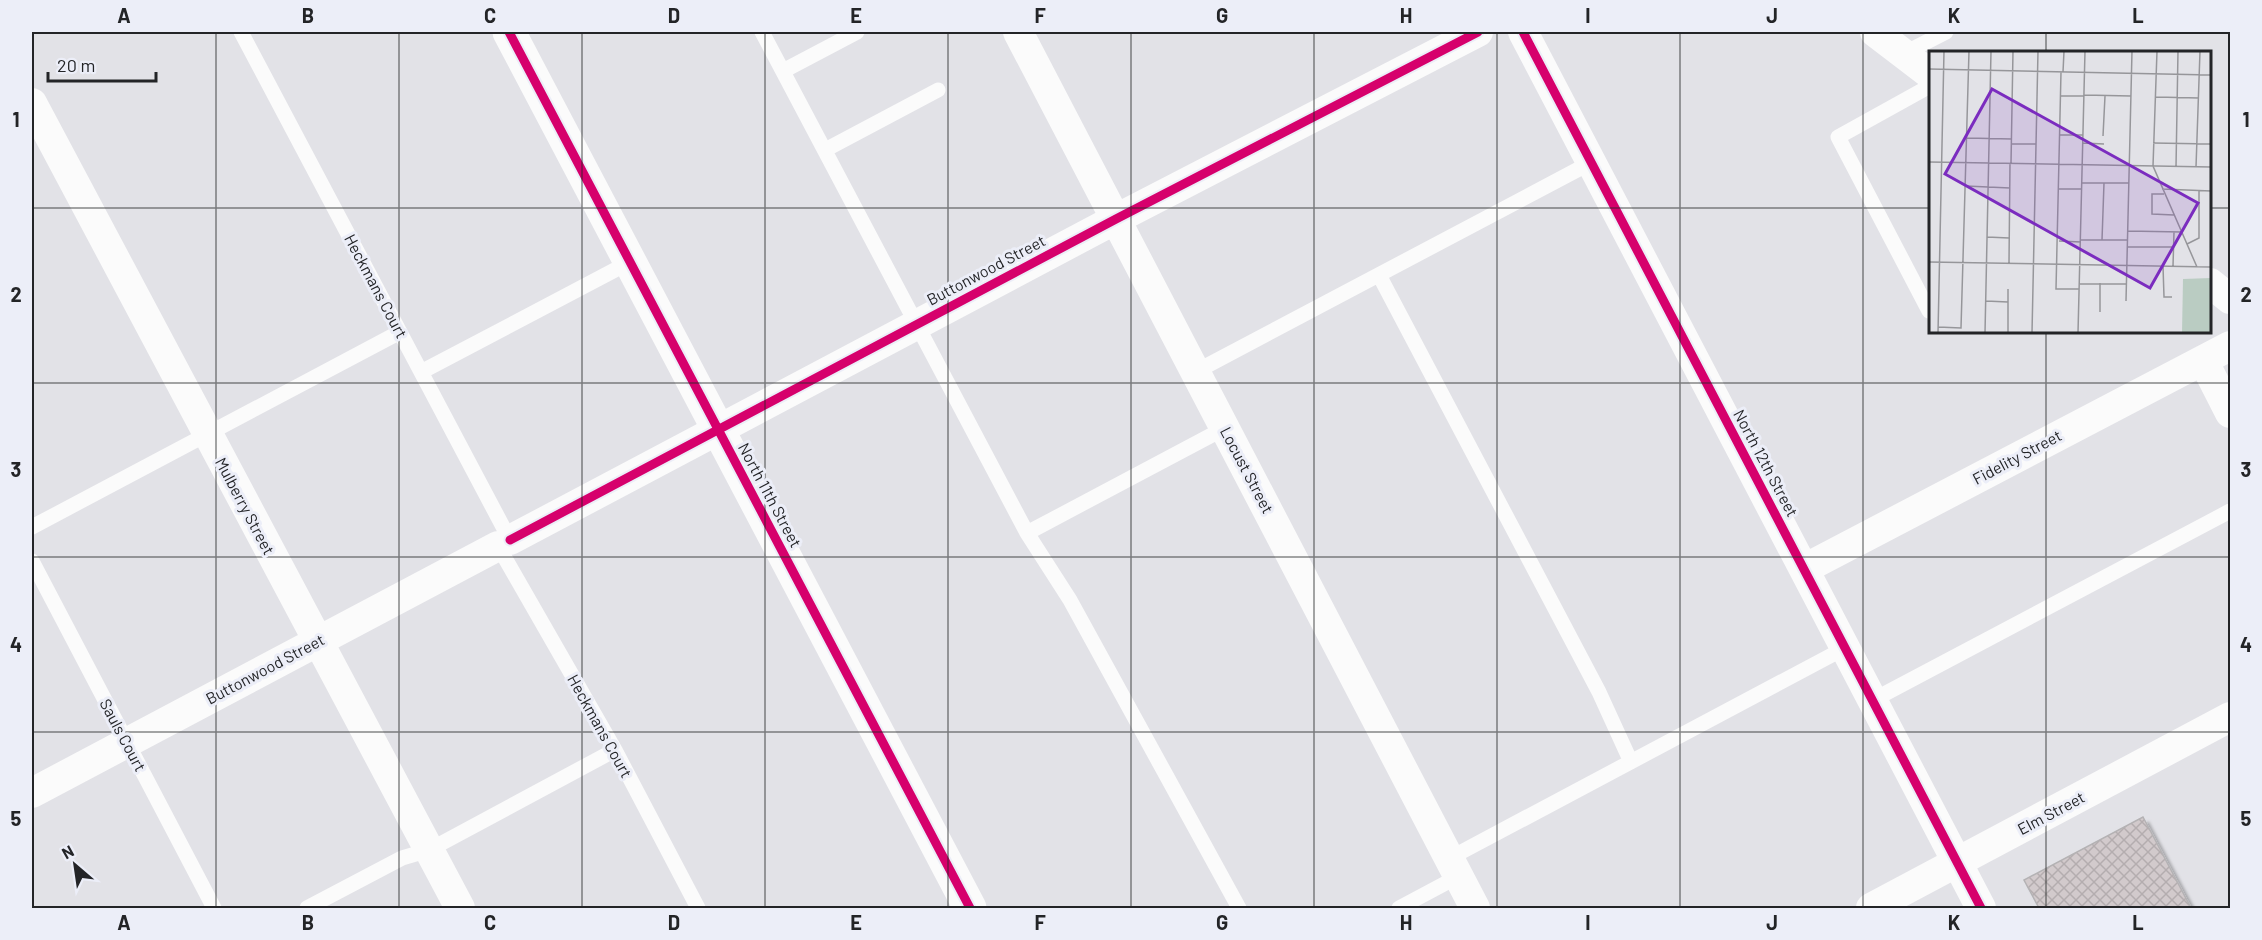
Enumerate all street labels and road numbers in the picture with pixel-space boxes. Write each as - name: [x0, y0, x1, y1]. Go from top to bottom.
- street label: Heckmans Court: [341, 230, 412, 341]
- street label: Buttonwood Street: [923, 230, 1048, 309]
- street label: North 12th Street: [1730, 406, 1803, 520]
- street label: Locust Street: [1217, 423, 1278, 516]
- street label: Fidelity Street: [1969, 425, 2065, 488]
- street label: North 11th Street: [735, 439, 806, 550]
- street label: Mulberry Street: [212, 454, 279, 558]
- street label: Buttonwood Street: [202, 629, 327, 708]
- street label: Heckmans Court: [564, 671, 637, 781]
- street label: Sauls Court: [96, 695, 150, 774]
- street label: Elm Street: [2014, 787, 2088, 838]

